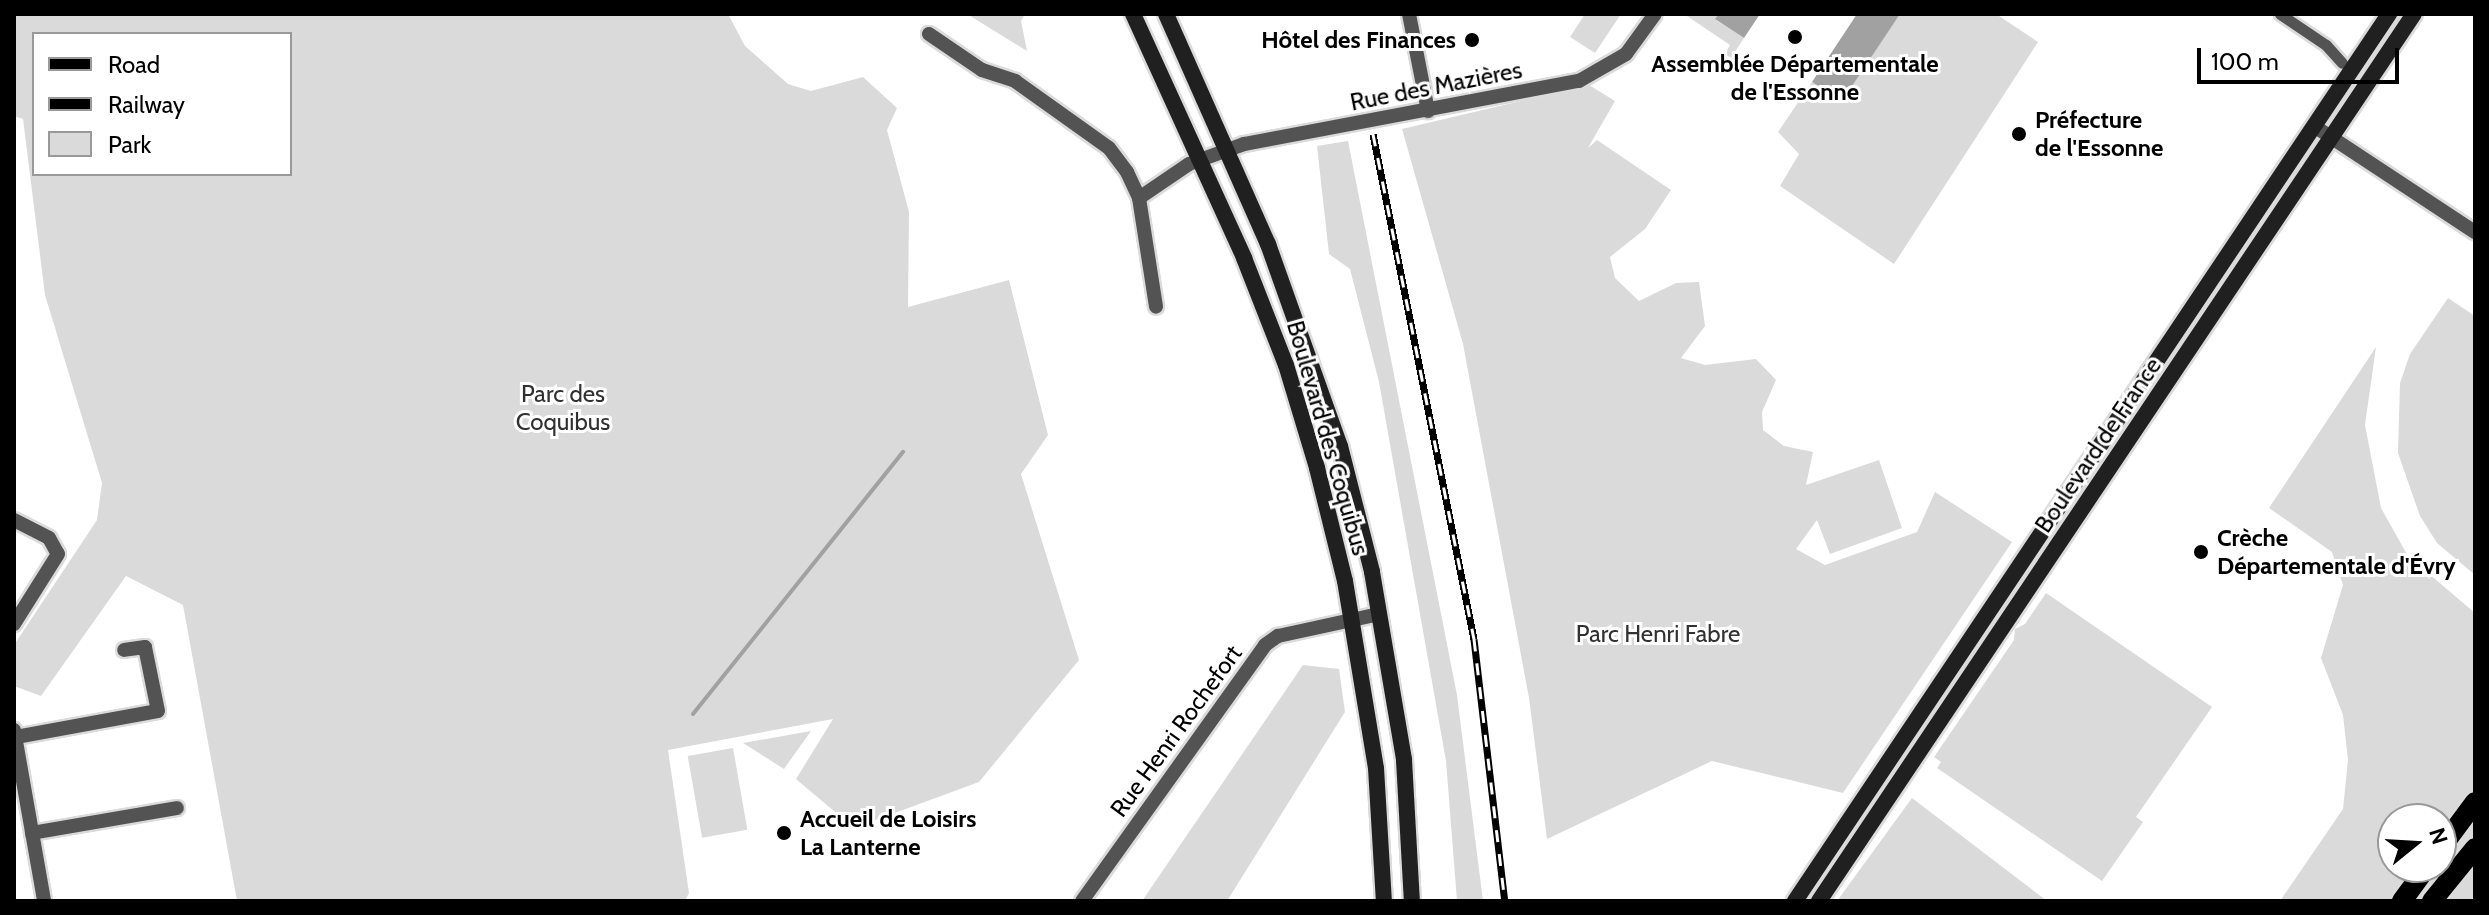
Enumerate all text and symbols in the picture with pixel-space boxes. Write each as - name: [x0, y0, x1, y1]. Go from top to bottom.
- place label: Hôtel des Finances: [1261, 26, 1456, 54]
- marker: Assemblée Départementale de l'Essonne: [1786, 28, 1804, 46]
- marker: Hôtel des Finances: [1463, 31, 1481, 49]
- legend: [32, 32, 292, 176]
- scale bar: [2201, 32, 2403, 82]
- text: 100 m: [2211, 47, 2279, 76]
- text: Road: [108, 50, 160, 79]
- place label: Assemblée Départementale de l'Essonne: [1651, 50, 1939, 106]
- street label: Rue des Mazières: [1348, 55, 1524, 117]
- text: Railway: [108, 90, 185, 119]
- place label: Préfecture de l'Essonne: [2035, 106, 2163, 162]
- marker: Préfecture de l'Essonne: [2010, 125, 2028, 143]
- text: Park: [108, 130, 151, 159]
- street label: Boulevard des Coquibus: [1281, 317, 1375, 559]
- street label: Boulevard de France: [2029, 352, 2167, 538]
- park label: Parc des Coquibus: [516, 380, 610, 436]
- place label: Crèche Départementale d'Évry: [2217, 524, 2456, 580]
- marker: Crèche Départementale d'Évry: [2192, 543, 2210, 561]
- park label: Parc Henri Fabre: [1576, 620, 1740, 648]
- street label: Rue Henri Rochefort: [1104, 640, 1248, 822]
- north arrow: [2377, 803, 2457, 883]
- place label: Accueil de Loisirs La Lanterne: [800, 805, 976, 861]
- marker: Accueil de Loisirs La Lanterne: [775, 824, 793, 842]
- text: N: [2423, 824, 2454, 848]

